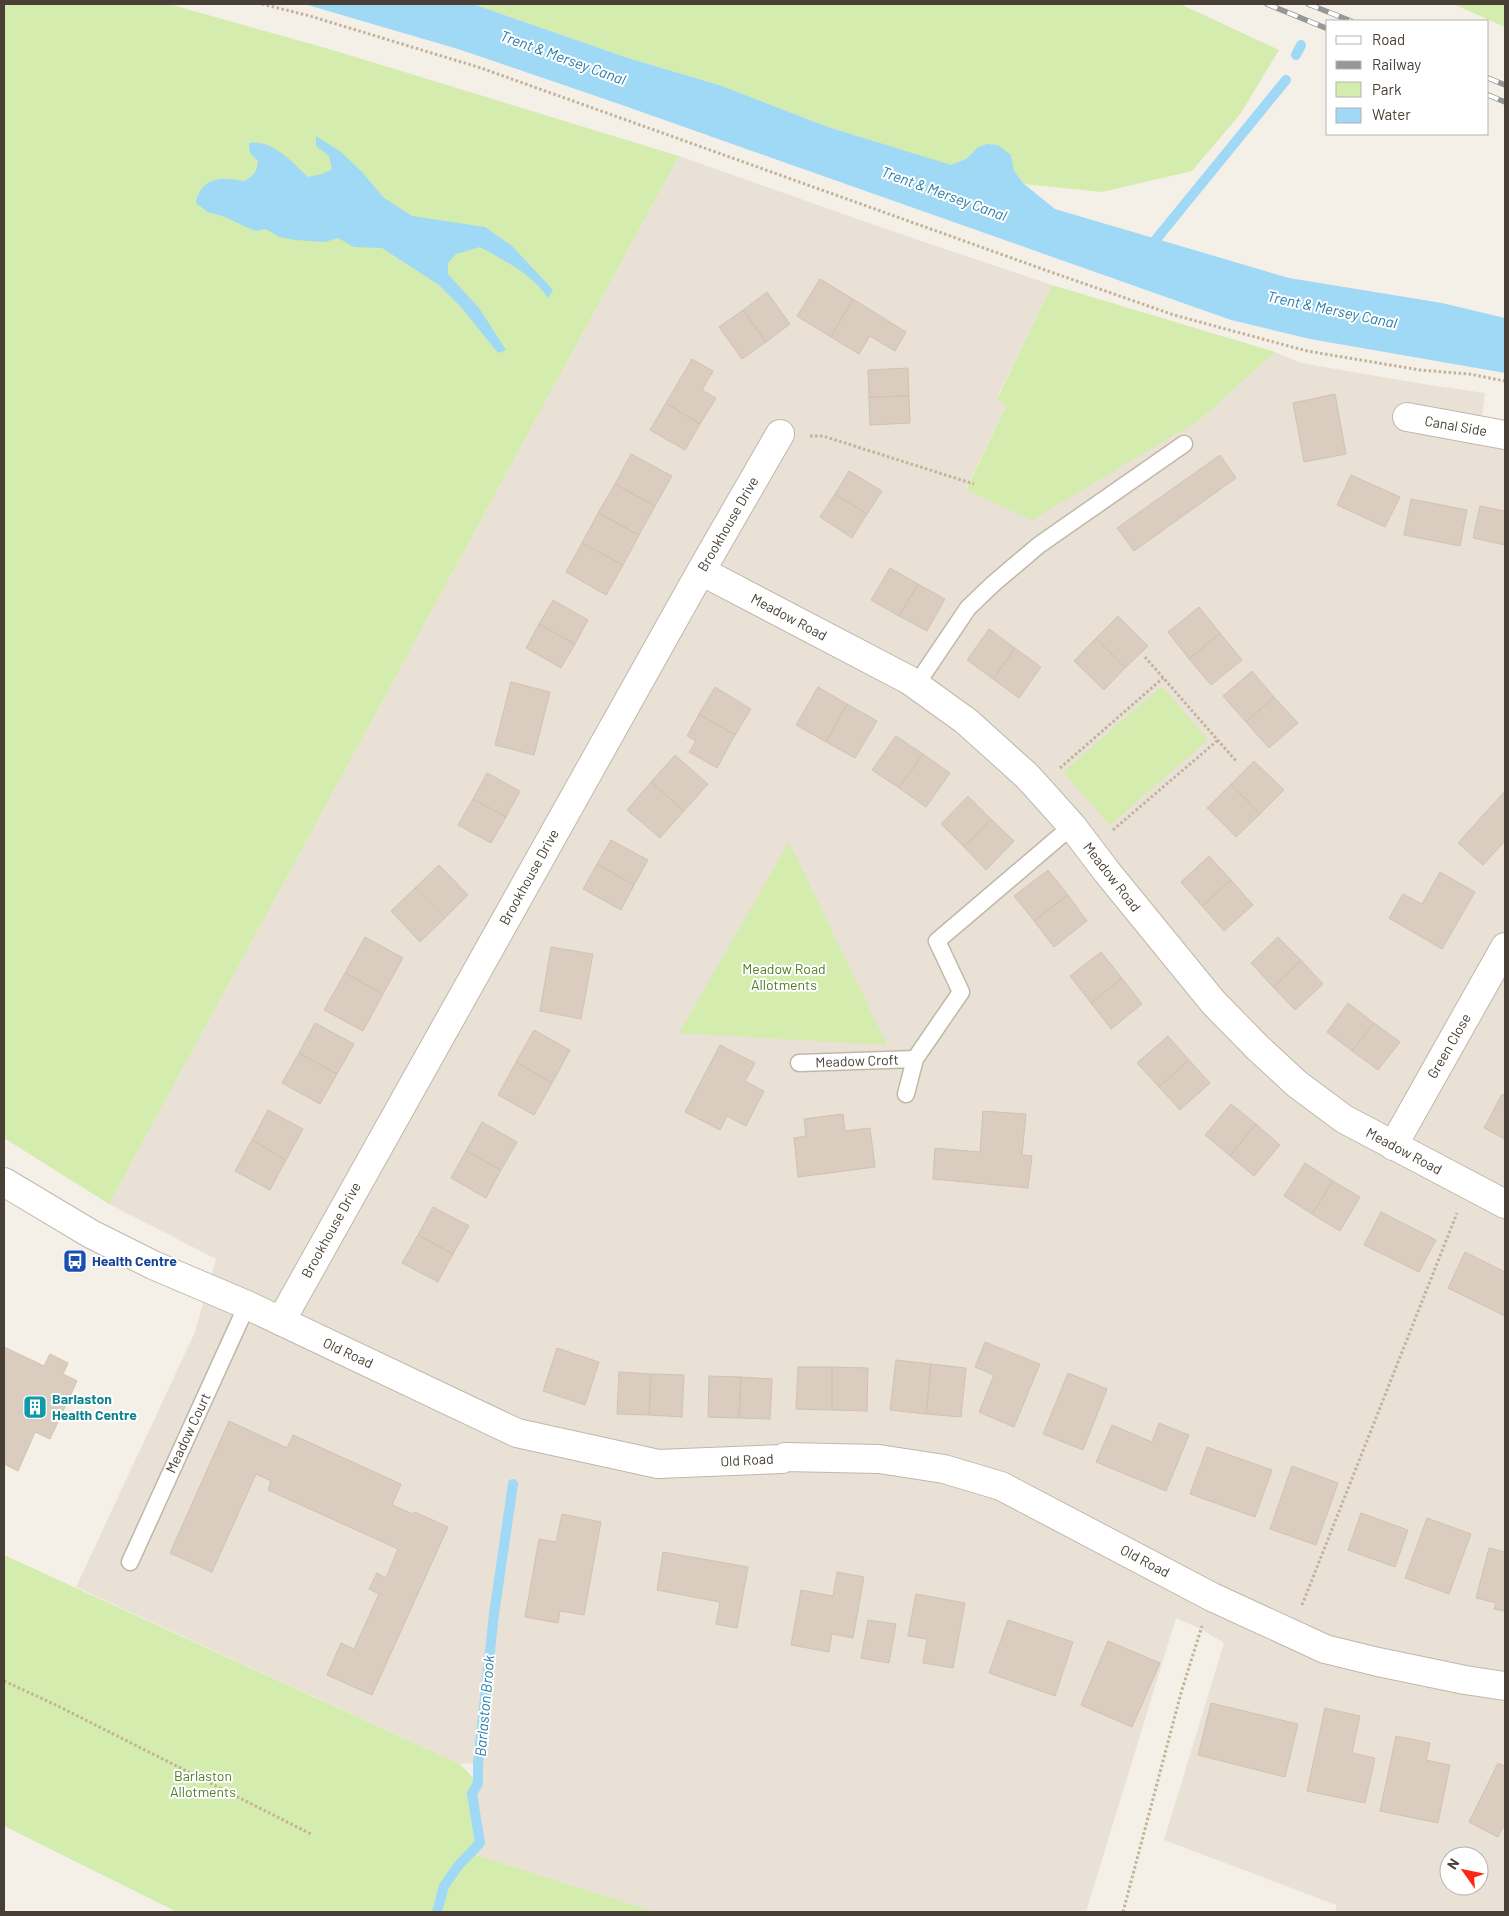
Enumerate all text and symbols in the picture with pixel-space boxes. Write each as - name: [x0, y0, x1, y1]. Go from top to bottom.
- legend: [1326, 20, 1489, 135]
- water label: Trent & Mersey Canal: [498, 26, 629, 88]
- text: Road: [1372, 30, 1405, 48]
- text: Railway: [1372, 55, 1421, 73]
- text: Park: [1372, 80, 1402, 98]
- text: Water: [1372, 105, 1411, 123]
- water label: Trent & Mersey Canal: [879, 162, 1010, 224]
- water label: Trent & Mersey Canal: [1266, 286, 1399, 332]
- street label: Canal Side: [1424, 412, 1489, 439]
- street label: Brookhouse Drive: [693, 473, 762, 574]
- street label: Meadow Road: [748, 589, 830, 644]
- street label: Brookhouse Drive: [495, 826, 562, 928]
- street label: Meadow Road: [1080, 839, 1145, 915]
- park label: Meadow Road Allotments: [742, 960, 826, 993]
- street label: Green Close: [1423, 1010, 1474, 1081]
- street label: Meadow Croft: [815, 1051, 899, 1070]
- street label: Meadow Road: [1363, 1123, 1445, 1178]
- street label: Brookhouse Drive: [297, 1179, 364, 1281]
- bus stop icon: Health Centre: [62, 1248, 88, 1274]
- place label: Health Centre: [92, 1252, 177, 1269]
- street label: Old Road: [320, 1334, 376, 1372]
- place label: Barlaston Health Centre: [52, 1390, 137, 1423]
- street label: Meadow Court: [162, 1390, 214, 1476]
- building icon: Barlaston Health Centre: [22, 1394, 48, 1420]
- street label: Old Road: [720, 1450, 774, 1469]
- street label: Old Road: [1118, 1541, 1173, 1581]
- water label: Barlaston Brook: [471, 1654, 497, 1757]
- park label: Barlaston Allotments: [170, 1767, 236, 1800]
- north arrow: [1439, 1846, 1489, 1896]
- text: N: [1443, 1855, 1462, 1872]

